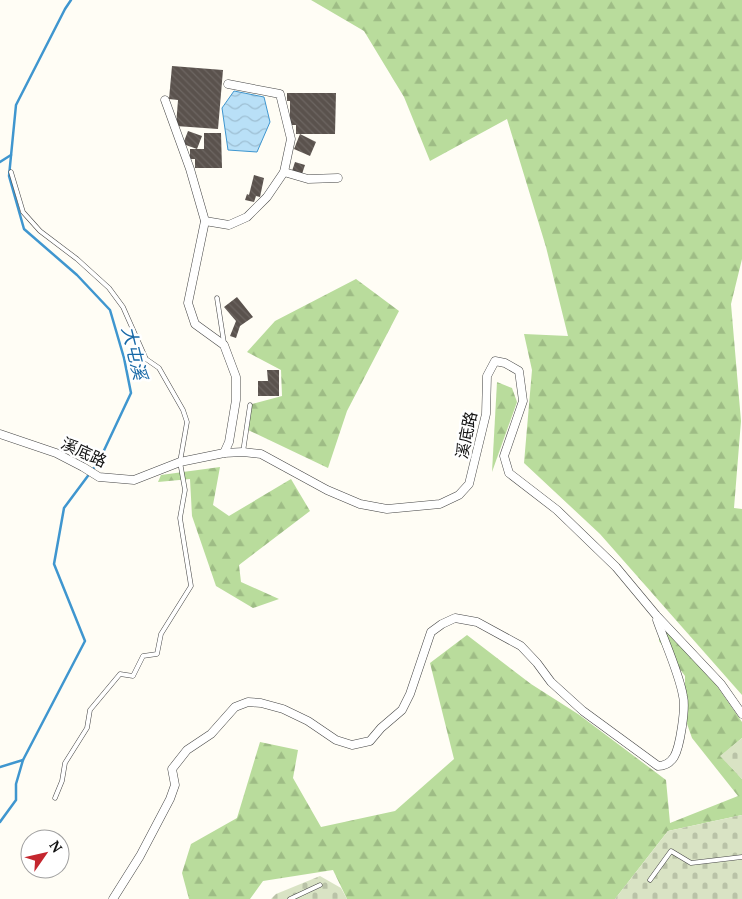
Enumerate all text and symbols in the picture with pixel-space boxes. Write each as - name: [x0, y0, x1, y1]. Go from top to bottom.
- water label: 大屯溪: [117, 324, 154, 385]
- street label: 溪底路: [450, 409, 482, 461]
- street label: 溪底路: [58, 432, 110, 472]
- north arrow: [20, 829, 70, 879]
- text: N: [45, 837, 67, 856]

